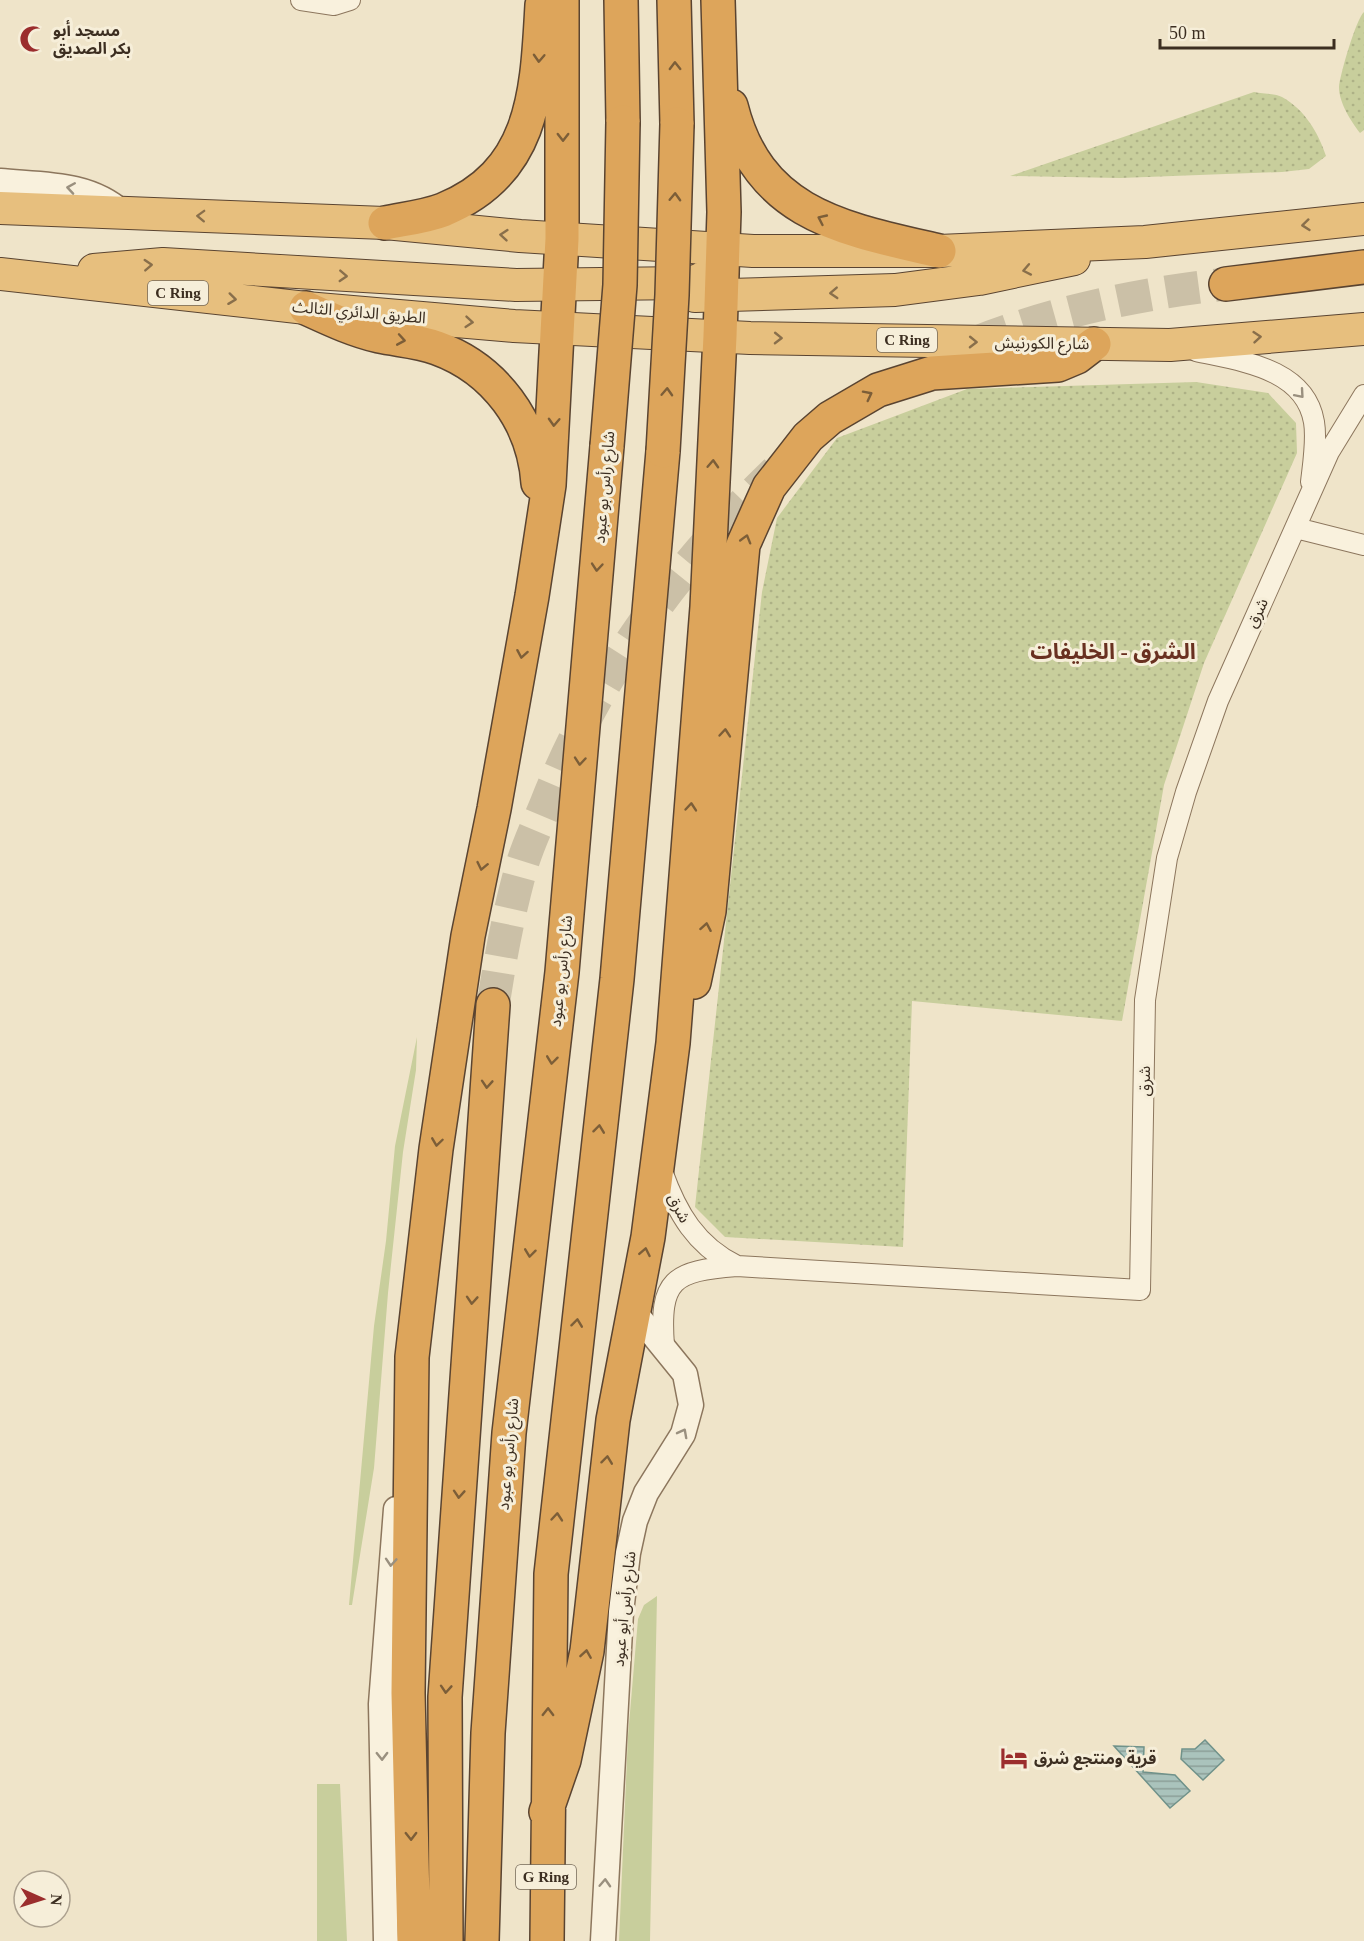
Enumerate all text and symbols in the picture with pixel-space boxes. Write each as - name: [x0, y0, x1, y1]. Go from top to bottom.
- scale bar: [1160, 12, 1334, 50]
- place label: مسجد أبو بكر الصديق: [53, 20, 131, 59]
- text: 50 m: [1169, 23, 1206, 43]
- mosque icon: مسجد أبو بكر الصديق: [18, 24, 48, 54]
- one-way arrow: [532, 54, 545, 63]
- one-way arrow: [669, 61, 682, 70]
- one-way arrow: [557, 133, 569, 142]
- one-way arrow: [67, 182, 77, 195]
- one-way arrow: [669, 193, 681, 202]
- one-way arrow: [197, 210, 206, 223]
- one-way arrow: [818, 214, 829, 226]
- one-way arrow: [1301, 219, 1310, 231]
- one-way arrow: [499, 229, 509, 242]
- one-way arrow: [144, 259, 153, 272]
- one-way arrow: [1022, 263, 1032, 276]
- one-way arrow: [338, 269, 347, 282]
- road number: C Ring: [148, 281, 208, 305]
- one-way arrow: [829, 287, 838, 300]
- one-way arrow: [227, 292, 237, 305]
- street label: الطريق الدائري الثالث: [291, 298, 427, 330]
- one-way arrow: [465, 315, 474, 328]
- road number: C Ring: [877, 328, 937, 352]
- one-way arrow: [1253, 331, 1262, 344]
- one-way arrow: [774, 332, 783, 344]
- one-way arrow: [396, 333, 406, 346]
- street label: شارع الكورنيش: [994, 334, 1090, 356]
- one-way arrow: [969, 335, 978, 348]
- one-way arrow: [1293, 387, 1304, 398]
- one-way arrow: [660, 388, 673, 397]
- one-way arrow: [862, 391, 873, 402]
- one-way arrow: [547, 417, 560, 426]
- street label: شارع رأس بو عبود: [590, 430, 621, 544]
- one-way arrow: [707, 460, 720, 469]
- one-way arrow: [739, 534, 751, 545]
- one-way arrow: [591, 562, 604, 571]
- street label: شرق: [1243, 595, 1272, 631]
- district label: الشرق - الخليفات: [1030, 639, 1196, 664]
- one-way arrow: [516, 648, 529, 658]
- one-way arrow: [718, 728, 731, 737]
- one-way arrow: [574, 756, 587, 765]
- one-way arrow: [684, 802, 697, 811]
- one-way arrow: [476, 861, 489, 871]
- street label: شارع رأس بو عبود: [546, 914, 579, 1028]
- one-way arrow: [699, 922, 712, 932]
- one-way arrow: [546, 1055, 559, 1064]
- street label: شرق: [1136, 1066, 1154, 1096]
- one-way arrow: [481, 1080, 494, 1089]
- one-way arrow: [593, 1125, 605, 1134]
- one-way arrow: [431, 1137, 443, 1146]
- street label: شرق: [663, 1190, 694, 1226]
- one-way arrow: [638, 1247, 651, 1257]
- one-way arrow: [524, 1249, 536, 1258]
- one-way arrow: [466, 1295, 479, 1304]
- one-way arrow: [570, 1319, 583, 1328]
- street label: شارع رأس بو عبود: [494, 1397, 525, 1511]
- one-way arrow: [676, 1429, 687, 1439]
- one-way arrow: [601, 1456, 613, 1465]
- one-way arrow: [453, 1490, 466, 1499]
- one-way arrow: [550, 1513, 563, 1522]
- street label: شارع رأس أبو عبود: [608, 1550, 642, 1668]
- one-way arrow: [385, 1557, 398, 1566]
- one-way arrow: [580, 1649, 592, 1659]
- one-way arrow: [439, 1684, 452, 1693]
- one-way arrow: [542, 1707, 555, 1716]
- hotel icon: قرية ومنتجع شرق: [999, 1743, 1029, 1773]
- place label: قرية ومنتجع شرق: [1034, 1749, 1156, 1771]
- one-way arrow: [376, 1752, 388, 1761]
- one-way arrow: [405, 1831, 418, 1840]
- road number: G Ring: [516, 1865, 576, 1889]
- north arrow: [12, 1869, 72, 1929]
- one-way arrow: [599, 1878, 612, 1887]
- text: N: [48, 1894, 65, 1906]

